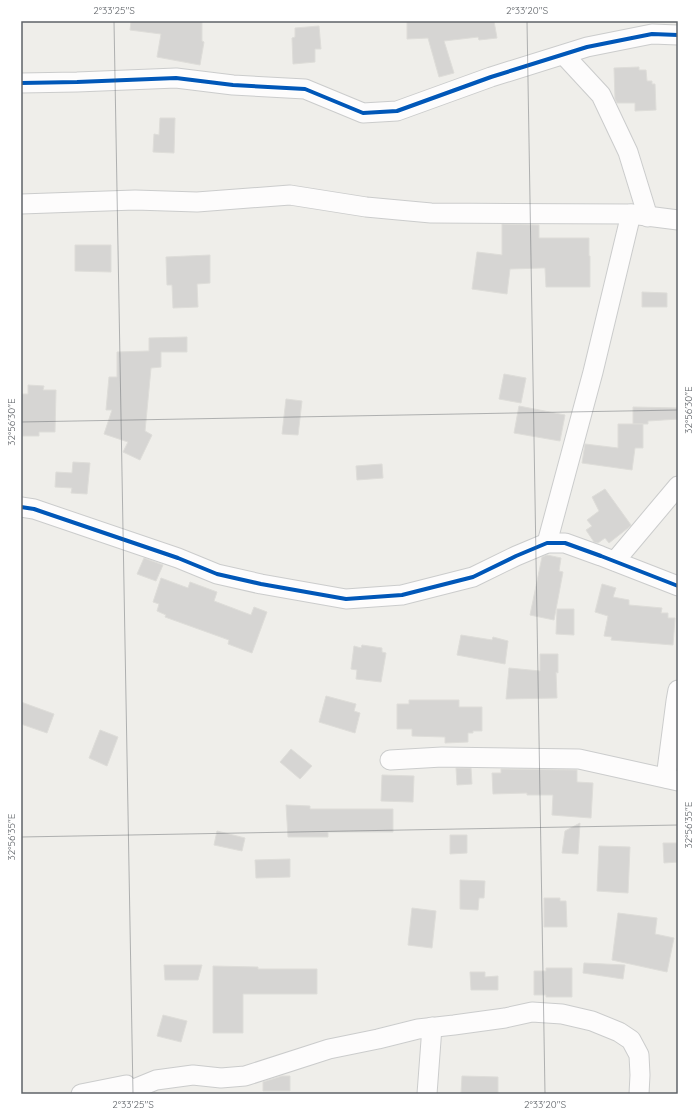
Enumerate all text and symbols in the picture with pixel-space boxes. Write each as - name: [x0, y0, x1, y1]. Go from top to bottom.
- text: 2°33'25"S: [93, 4, 135, 17]
- text: 2°33'20"S: [506, 4, 548, 17]
- text: 32°56'30"E: [682, 386, 695, 434]
- text: 32°56'30"E: [5, 398, 18, 446]
- text: 32°56'35"E: [682, 801, 695, 849]
- text: 32°56'35"E: [5, 813, 18, 861]
- text: 2°33'25"S: [112, 1098, 154, 1111]
- text: 2°33'20"S: [524, 1098, 566, 1111]

